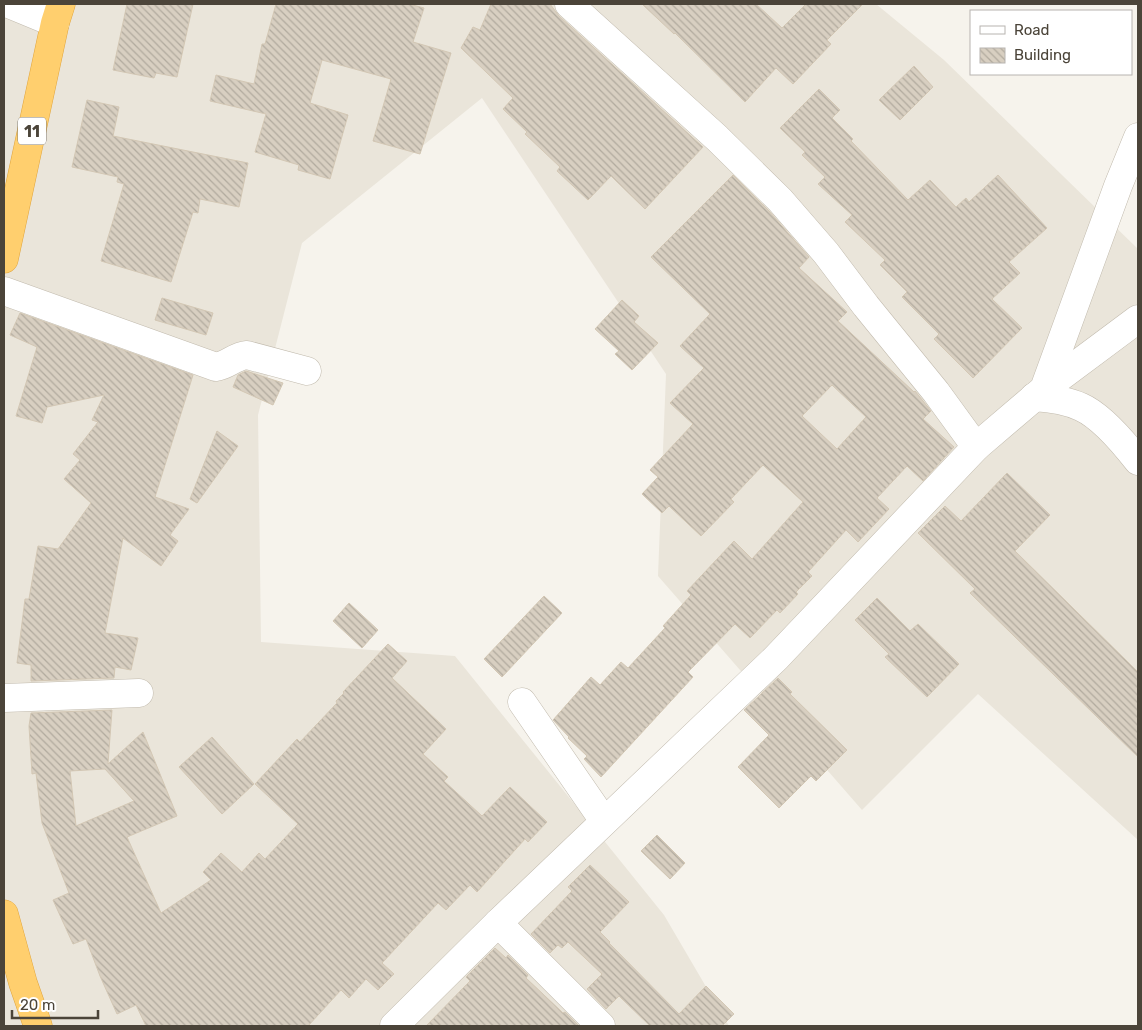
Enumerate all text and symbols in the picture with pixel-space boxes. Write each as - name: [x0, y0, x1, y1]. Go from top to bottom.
- legend: [970, 10, 1132, 75]
- text: Road: [1014, 21, 1050, 39]
- text: Building: [1014, 46, 1071, 64]
- road number: 11: [18, 118, 46, 144]
- scale bar: [12, 988, 99, 1020]
- text: 20 m: [20, 996, 55, 1014]

